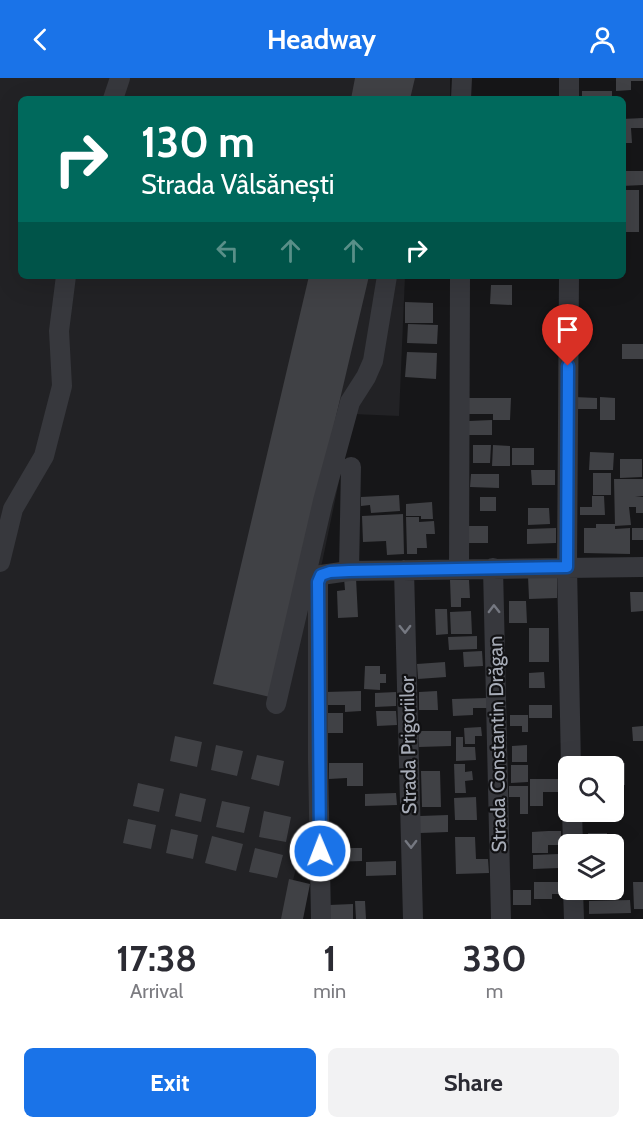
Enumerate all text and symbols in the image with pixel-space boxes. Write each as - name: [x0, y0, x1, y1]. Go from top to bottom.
- icon: back: [24, 23, 57, 56]
- text: Headway: [267, 23, 376, 56]
- icon: person: [586, 23, 619, 56]
- text: 130 m: [141, 116, 255, 168]
- icon: right: [42, 120, 120, 198]
- text: Strada Vâlsănești: [141, 168, 335, 201]
- icon: left: [211, 234, 244, 267]
- icon: ahead: [274, 234, 307, 267]
- icon: ahead: [337, 234, 370, 267]
- icon: right: [400, 234, 433, 267]
- pin: [542, 304, 593, 366]
- icon: arrive: [551, 313, 584, 346]
- one-way arrow: [487, 604, 500, 613]
- one-way arrow: [399, 624, 411, 633]
- street label: Strada Constantin Drăgan: [483, 636, 511, 852]
- street label: Strada Prigoriilor: [395, 675, 421, 815]
- map controls: [558, 756, 624, 900]
- button: search: [558, 756, 624, 822]
- position arrow: [288, 819, 352, 883]
- button: layers: [558, 834, 624, 900]
- one-way arrow: [404, 840, 417, 849]
- text: 17:38: [116, 936, 197, 980]
- text: 1: [323, 936, 336, 980]
- text: 330: [463, 936, 527, 980]
- text: Arrival: [130, 979, 183, 1003]
- text: min: [313, 979, 346, 1003]
- text: m: [486, 979, 503, 1003]
- button: Exit: [24, 1048, 316, 1117]
- button: Share: [328, 1048, 619, 1117]

